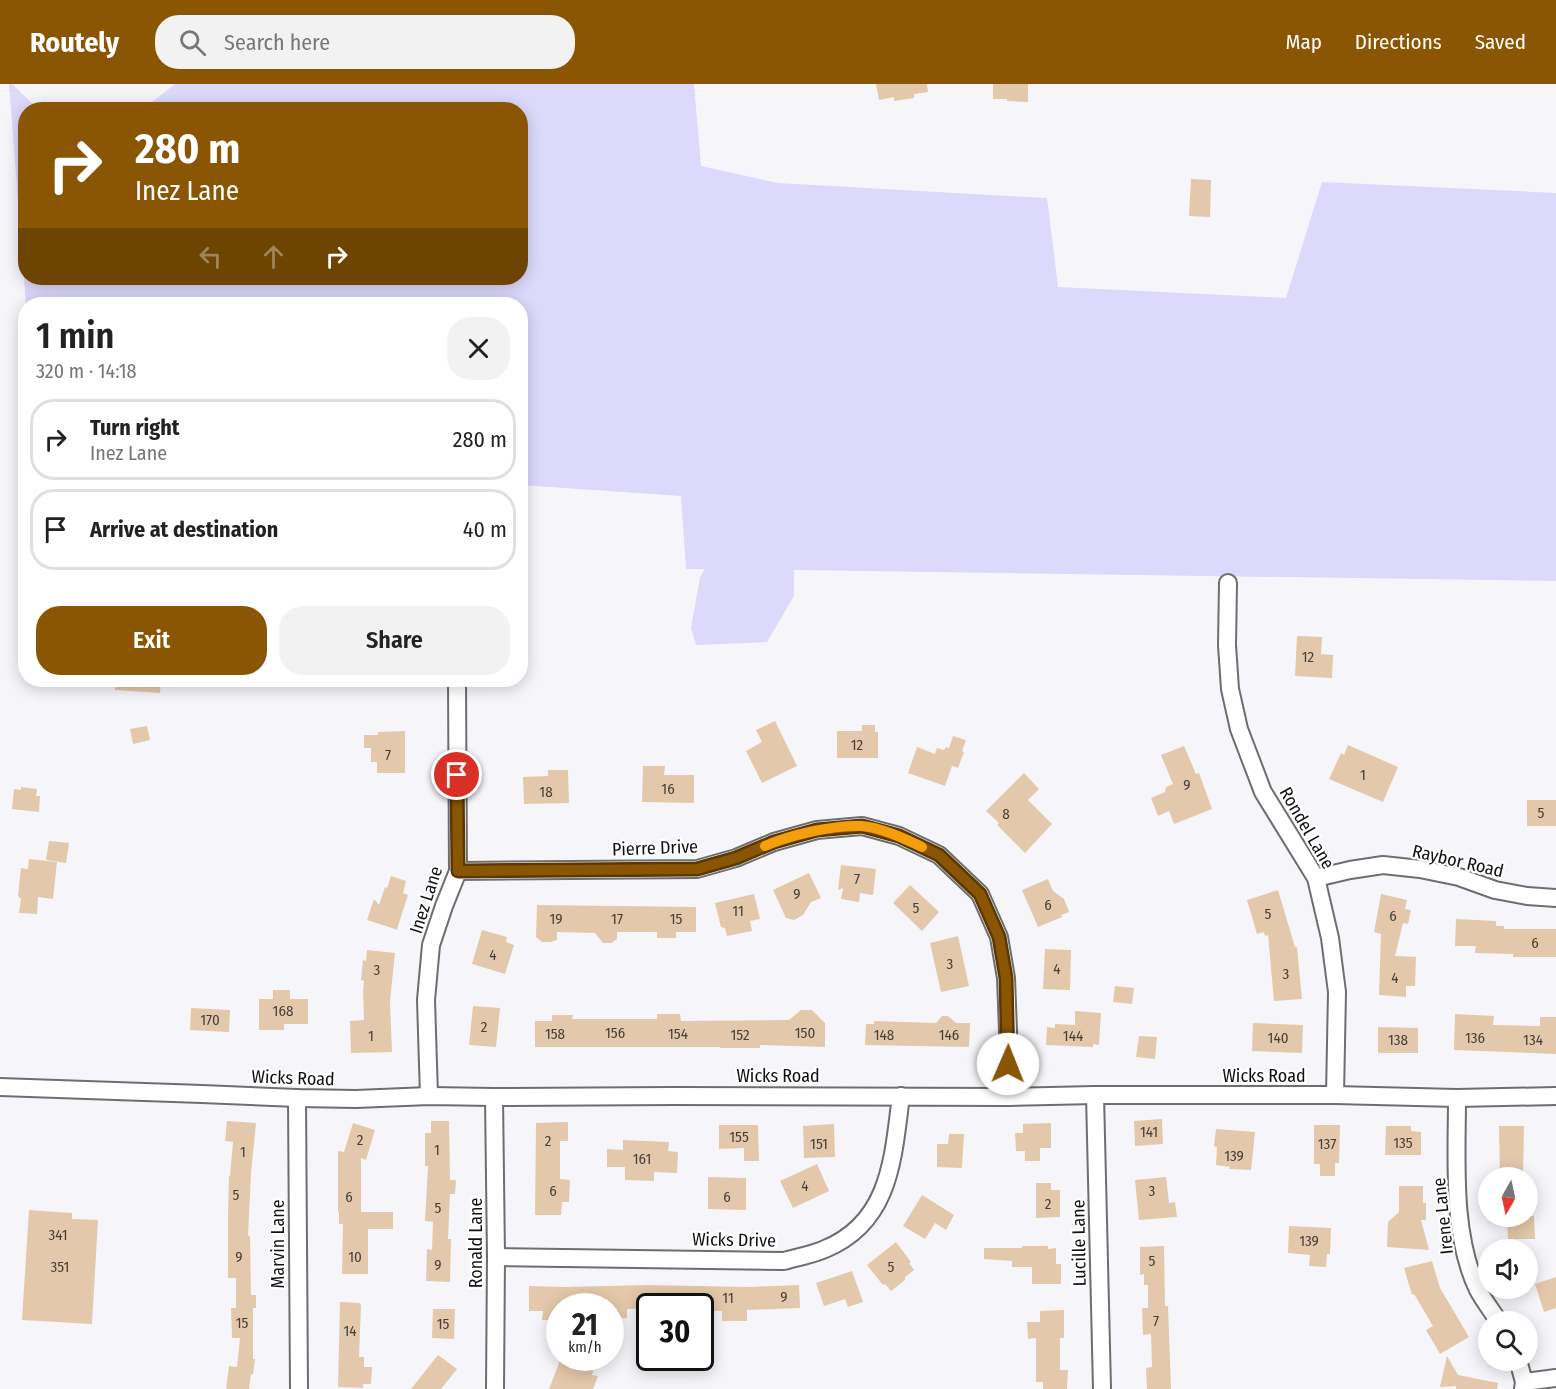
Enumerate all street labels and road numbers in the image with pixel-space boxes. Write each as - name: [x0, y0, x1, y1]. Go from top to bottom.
- street label: Rondel Lane: [1275, 783, 1339, 873]
- street label: Pierre Drive: [612, 836, 699, 860]
- street label: Raybor Road: [1410, 840, 1506, 882]
- street label: Inez Lane: [405, 864, 447, 936]
- street label: Wicks Road: [736, 1065, 820, 1087]
- street label: Wicks Road: [1222, 1065, 1306, 1087]
- street label: Wicks Road: [251, 1066, 335, 1090]
- street label: Irene Lane: [1428, 1176, 1458, 1255]
- street label: Ronald Lane: [465, 1198, 487, 1288]
- street label: Marvin Lane: [267, 1199, 289, 1289]
- street label: Lucille Lane: [1067, 1199, 1091, 1287]
- street label: Wicks Drive: [692, 1228, 776, 1252]

